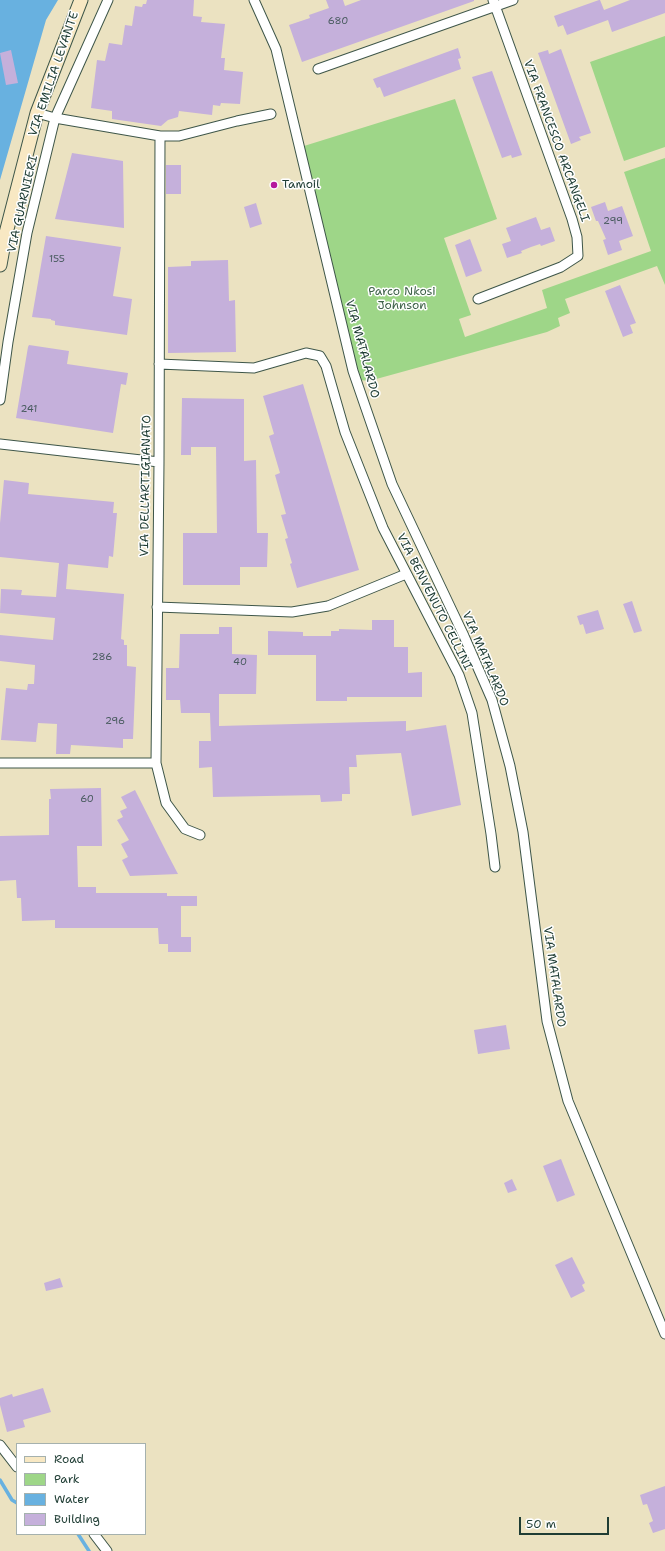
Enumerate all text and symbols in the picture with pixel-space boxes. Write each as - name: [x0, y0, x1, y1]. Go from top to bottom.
- street label: VIA EMILIA LEVANTE: [26, 10, 82, 138]
- house number: 680: [328, 15, 348, 27]
- street label: VIA FRANCESCO ARCANGELI: [520, 58, 592, 224]
- street label: VIA GUARNIERI: [5, 154, 41, 254]
- place label: Tamoil: [282, 178, 320, 192]
- marker: Tamoil: [269, 180, 279, 190]
- house number: 299: [603, 215, 623, 227]
- house number: 155: [49, 253, 65, 265]
- park label: Parco Nkosi Johnson: [368, 285, 436, 313]
- street label: VIA MATALARDO: [342, 298, 382, 400]
- house number: 241: [20, 403, 38, 415]
- street label: VIA DELL'ARTIGIANATO: [138, 415, 154, 557]
- street label: VIA BENVENUTO CELLINI: [393, 531, 475, 673]
- street label: VIA MATALARDO: [459, 610, 511, 708]
- house number: 286: [92, 651, 112, 663]
- house number: 40: [233, 656, 247, 668]
- house number: 296: [105, 715, 125, 727]
- house number: 60: [80, 793, 94, 805]
- street label: VIA MATALARDO: [540, 926, 568, 1028]
- legend: [16, 1443, 146, 1535]
- text: Road: [54, 1451, 84, 1467]
- text: Park: [54, 1471, 80, 1487]
- text: Water: [54, 1491, 89, 1507]
- scale bar: [521, 1509, 611, 1535]
- text: Building: [54, 1511, 100, 1527]
- text: 50 m: [526, 1516, 556, 1532]

